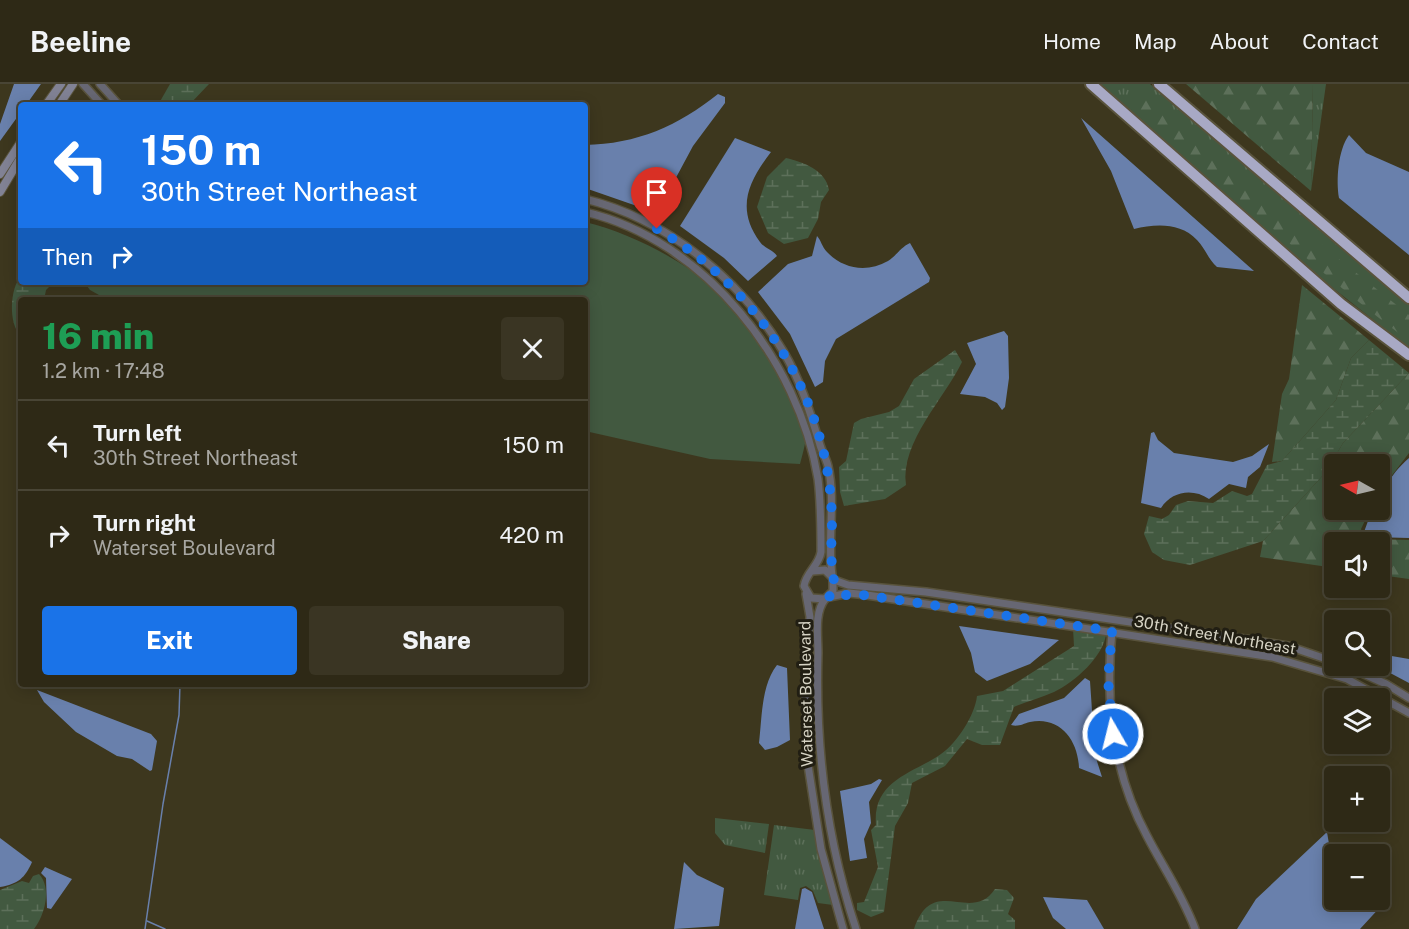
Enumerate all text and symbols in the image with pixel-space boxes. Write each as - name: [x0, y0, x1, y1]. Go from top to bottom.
- text: Beeline: [30, 25, 131, 58]
- text: Home: [1043, 29, 1101, 54]
- text: Map: [1134, 29, 1177, 54]
- text: About: [1210, 29, 1269, 54]
- text: Contact: [1302, 29, 1379, 54]
- text: 150 m: [141, 125, 261, 174]
- icon: left: [42, 126, 120, 204]
- pin: [631, 167, 682, 229]
- text: 30th Street Northeast: [141, 175, 418, 207]
- icon: arrive: [640, 176, 673, 209]
- icon: right: [105, 240, 138, 273]
- text: Then: [42, 244, 93, 270]
- text: 16 min: [42, 315, 154, 357]
- button: close: [501, 317, 564, 380]
- text: 1.2 km · 17:48: [42, 359, 165, 383]
- text: Turn left: [93, 420, 182, 446]
- icon: left: [42, 429, 75, 462]
- text: 150 m: [503, 432, 564, 458]
- text: 30th Street Northeast: [93, 446, 298, 470]
- north arrow: [1324, 454, 1390, 520]
- map controls: [1324, 454, 1390, 910]
- text: Turn right: [93, 510, 196, 536]
- icon: right: [42, 519, 75, 552]
- text: 420 m: [499, 522, 564, 548]
- button: sound: [1324, 532, 1390, 598]
- text: Waterset Boulevard: [93, 536, 276, 560]
- button: Exit: [42, 606, 297, 675]
- button: Share: [309, 606, 564, 675]
- button: search: [1324, 610, 1390, 676]
- street label: 30th Street Northeast: [1133, 611, 1297, 659]
- street label: Waterset Boulevard: [795, 621, 817, 767]
- button: layers: [1324, 688, 1390, 754]
- position arrow: [1081, 702, 1145, 766]
- button: +: [1324, 766, 1390, 832]
- button: −: [1324, 844, 1390, 910]

